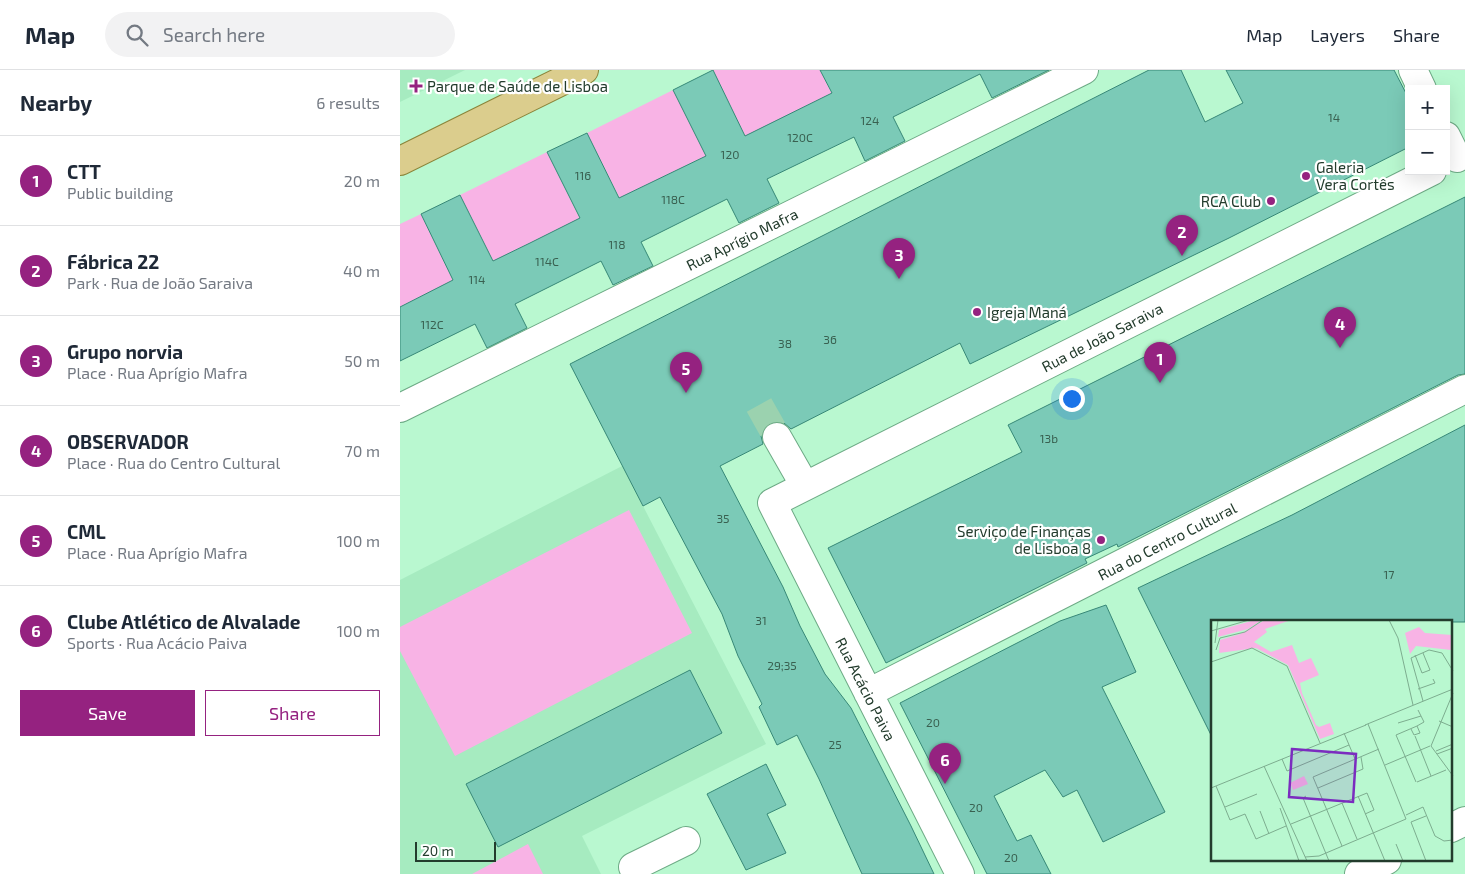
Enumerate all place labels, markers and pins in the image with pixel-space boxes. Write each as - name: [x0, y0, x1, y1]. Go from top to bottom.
- place label: Parque de Saúde de Lisboa: [427, 77, 608, 95]
- marker: Parque de Saúde de Lisboa: [409, 79, 423, 93]
- place label: Galeria Vera Cortês: [1316, 158, 1395, 193]
- marker: Galeria Vera Cortês: [1300, 170, 1312, 182]
- place label: RCA Club: [1201, 192, 1261, 210]
- marker: RCA Club: [1265, 195, 1277, 207]
- pin: 2: [1166, 215, 1198, 256]
- pin: 3: [883, 238, 915, 279]
- place label: Igreja Maná: [987, 303, 1067, 322]
- marker: Igreja Maná: [971, 306, 983, 318]
- pin: 4: [1324, 307, 1356, 348]
- pin: 1: [1144, 342, 1176, 383]
- pin: 5: [670, 352, 702, 393]
- place label: Serviço de Finanças de Lisboa 8: [957, 522, 1091, 557]
- marker: Serviço de Finanças de Lisboa 8: [1095, 534, 1107, 546]
- pin: 6: [929, 743, 961, 784]

